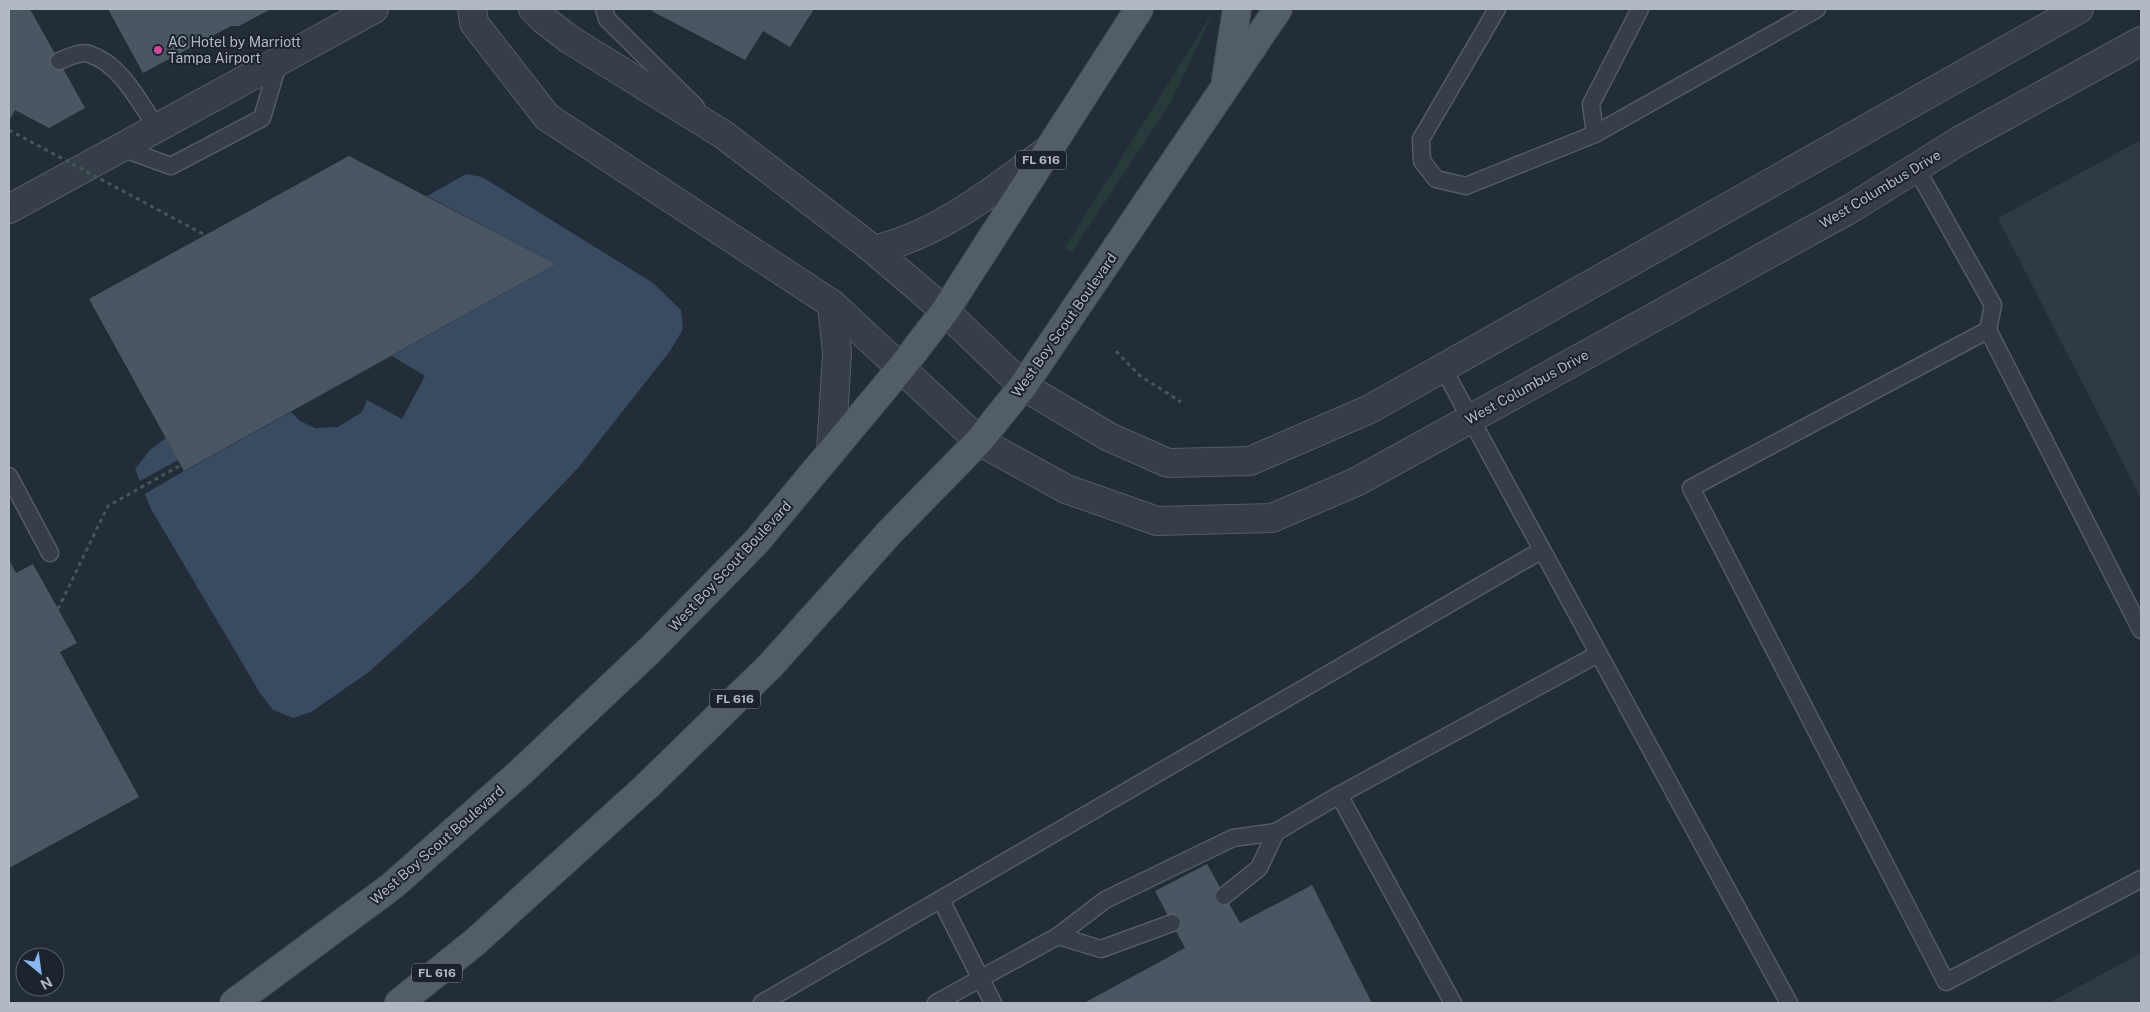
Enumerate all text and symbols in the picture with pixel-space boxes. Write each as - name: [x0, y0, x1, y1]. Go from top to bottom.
- place label: AC Hotel by Marriott Tampa Airport: [168, 34, 301, 66]
- marker: AC Hotel by Marriott Tampa Airport: [152, 44, 164, 56]
- street label: West Columbus Drive: [1816, 146, 1944, 232]
- road number: FL 616: [1016, 150, 1066, 170]
- street label: West Boy Scout Boulevard: [1008, 250, 1120, 400]
- street label: West Columbus Drive: [1462, 346, 1592, 428]
- street label: West Boy Scout Boulevard: [666, 498, 794, 634]
- road number: FL 616: [710, 690, 760, 709]
- street label: West Boy Scout Boulevard: [367, 783, 507, 907]
- north arrow: [15, 947, 65, 997]
- road number: FL 616: [412, 964, 462, 982]
- text: N: [38, 974, 55, 993]

